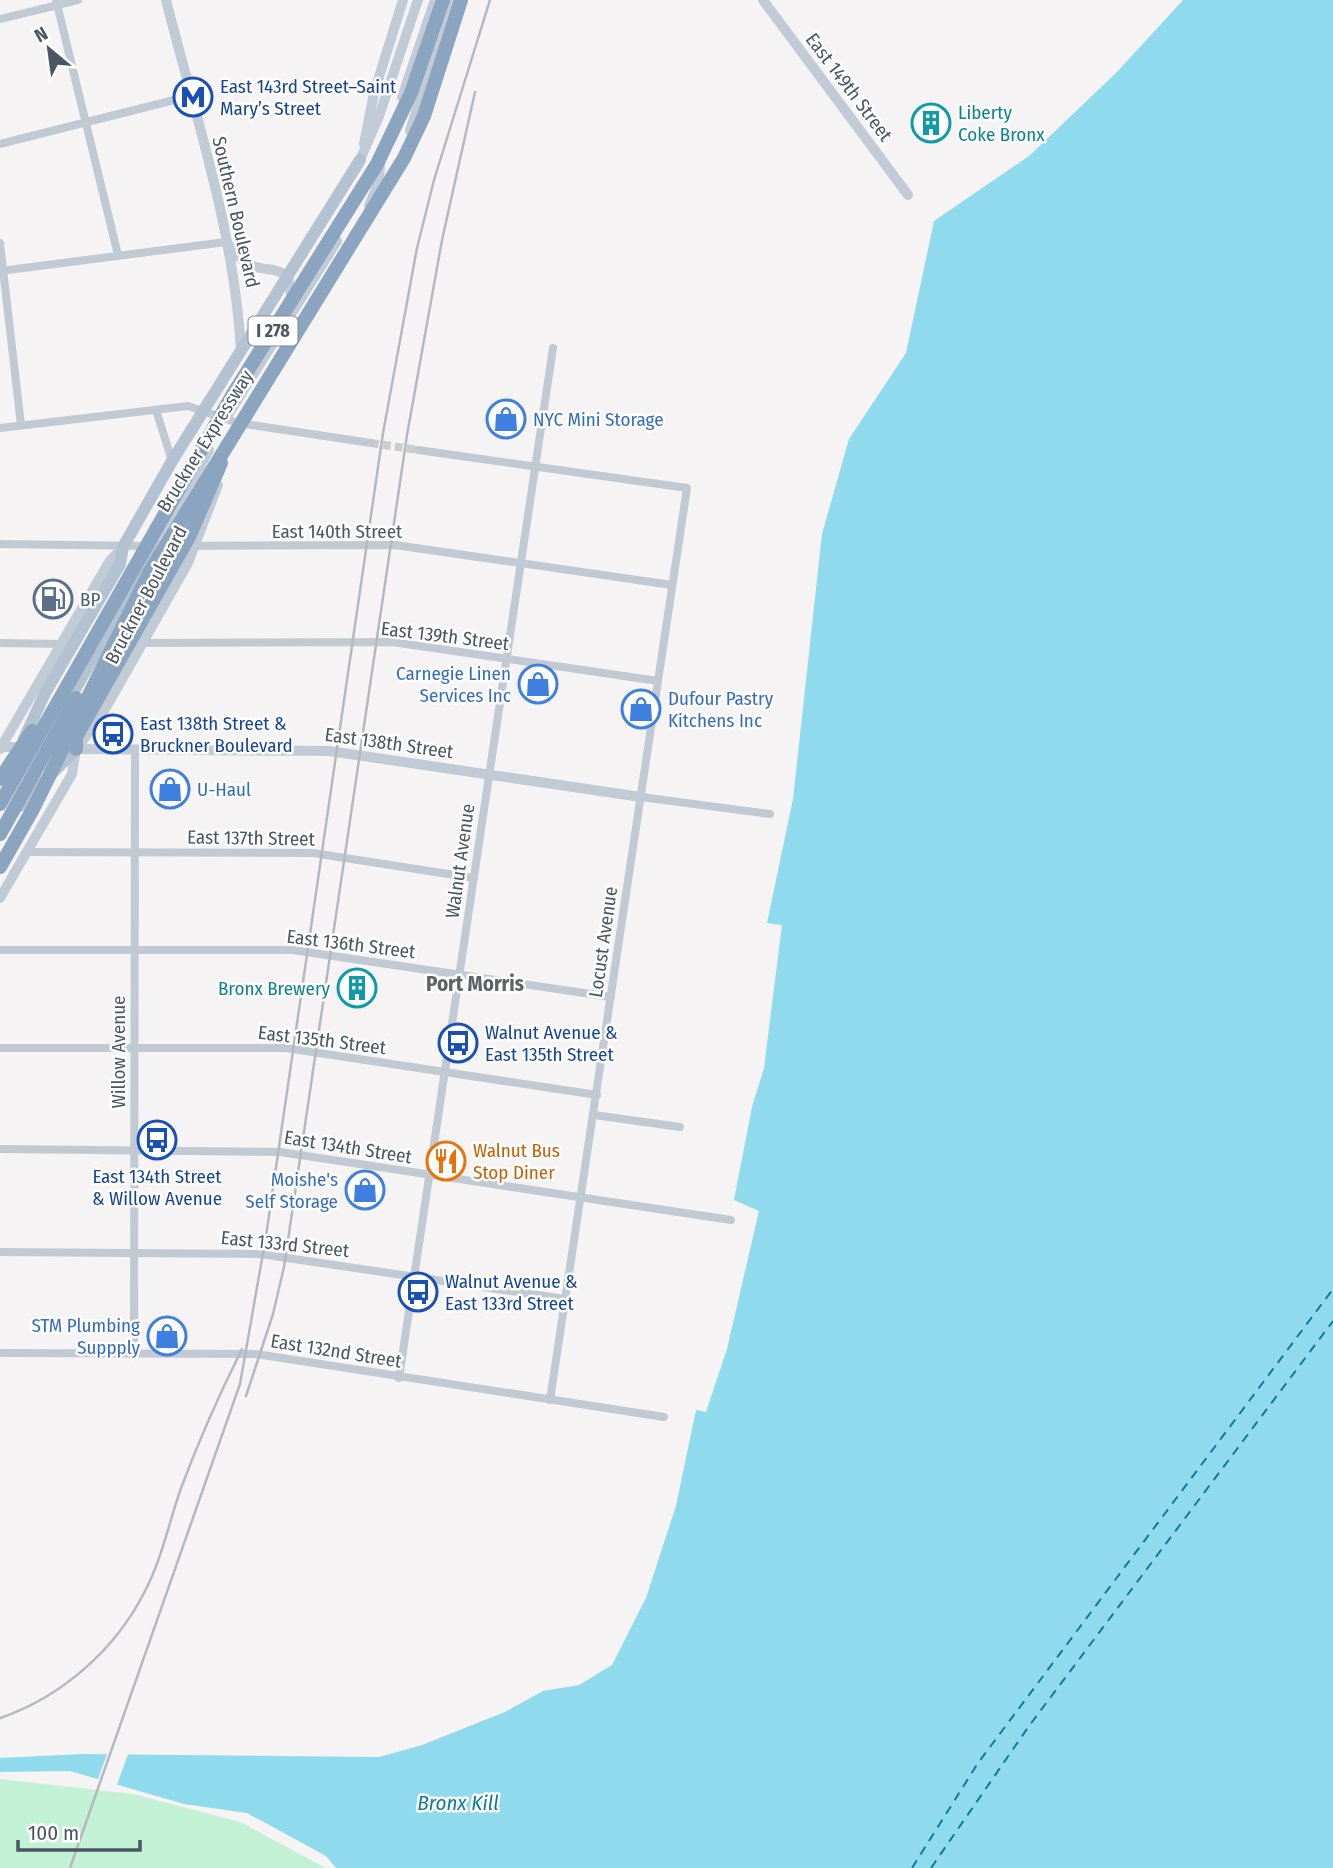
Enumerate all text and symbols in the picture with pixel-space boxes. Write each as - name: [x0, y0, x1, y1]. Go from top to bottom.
- north arrow: [14, 14, 84, 84]
- text: N: [30, 22, 52, 47]
- street label: East 149th Street: [801, 28, 898, 146]
- place label: East 143rd Street–Saint Mary’s Street: [220, 75, 397, 120]
- metro station icon: East 143rd Street–Saint Mary’s Street: [172, 76, 214, 118]
- place label: Liberty Coke Bronx: [958, 101, 1045, 146]
- building icon: Liberty Coke Bronx: [910, 102, 952, 144]
- street label: Southern Boulevard: [207, 134, 265, 290]
- road number: I 278: [248, 316, 298, 346]
- street label: Bruckner Expressway: [152, 365, 258, 516]
- shop icon: NYC Mini Storage: [485, 398, 527, 440]
- place label: NYC Mini Storage: [533, 408, 664, 431]
- street label: East 140th Street: [272, 520, 403, 543]
- street label: Bruckner Boulevard: [100, 522, 192, 668]
- fuel station icon: BP: [32, 578, 74, 620]
- place label: BP: [80, 588, 100, 611]
- street label: East 139th Street: [380, 617, 511, 655]
- place label: Carnegie Linen Services Inc: [396, 662, 511, 707]
- shop icon: Carnegie Linen Services Inc: [517, 663, 559, 705]
- place label: Dufour Pastry Kitchens Inc: [668, 687, 774, 732]
- shop icon: Dufour Pastry Kitchens Inc: [620, 688, 662, 730]
- place label: East 138th Street & Bruckner Boulevard: [140, 712, 293, 757]
- bus stop icon: East 138th Street & Bruckner Boulevard: [92, 713, 134, 755]
- street label: East 138th Street: [323, 723, 456, 764]
- shop icon: U-Haul: [149, 768, 191, 810]
- place label: U-Haul: [197, 778, 251, 801]
- street label: Walnut Avenue: [441, 802, 479, 920]
- street label: East 137th Street: [187, 825, 316, 851]
- street label: Locust Avenue: [584, 885, 622, 999]
- street label: East 136th Street: [285, 925, 417, 963]
- building icon: Bronx Brewery: [336, 967, 378, 1009]
- district label: Port Morris: [426, 971, 524, 997]
- place label: Bronx Brewery: [218, 977, 331, 1000]
- street label: Willow Avenue: [107, 996, 130, 1108]
- street label: East 135th Street: [257, 1021, 388, 1059]
- place label: Walnut Avenue & East 135th Street: [485, 1021, 618, 1066]
- bus stop icon: Walnut Avenue & East 135th Street: [437, 1022, 479, 1064]
- bus stop icon: East 134th Street & Willow Avenue: [136, 1119, 178, 1161]
- street label: East 134th Street: [282, 1126, 414, 1169]
- place label: Walnut Bus Stop Diner: [473, 1139, 560, 1184]
- restaurant icon: Walnut Bus Stop Diner: [425, 1140, 467, 1182]
- place label: East 134th Street & Willow Avenue: [92, 1165, 222, 1210]
- place label: Moishe's Self Storage: [245, 1168, 338, 1213]
- shop icon: Moishe's Self Storage: [344, 1169, 386, 1211]
- street label: East 133rd Street: [220, 1226, 351, 1262]
- place label: Walnut Avenue & East 133rd Street: [445, 1270, 578, 1315]
- bus stop icon: Walnut Avenue & East 133rd Street: [397, 1271, 439, 1313]
- place label: STM Plumbing Suppply: [31, 1314, 141, 1359]
- shop icon: STM Plumbing Suppply: [146, 1315, 188, 1357]
- street label: East 132nd Street: [269, 1329, 404, 1373]
- water label: Bronx Kill: [417, 1790, 499, 1816]
- scale bar: [18, 1808, 140, 1852]
- text: 100 m: [28, 1820, 79, 1846]

